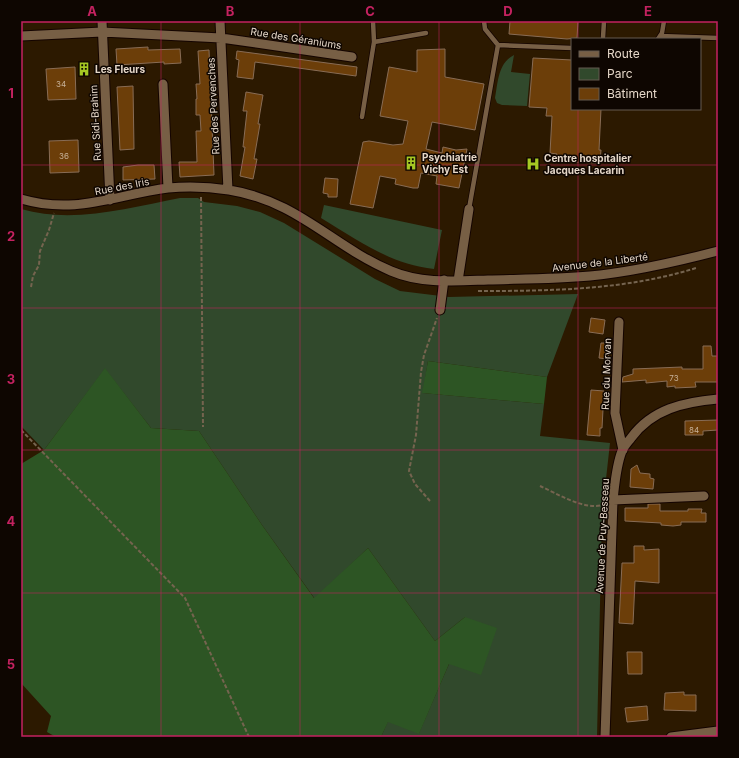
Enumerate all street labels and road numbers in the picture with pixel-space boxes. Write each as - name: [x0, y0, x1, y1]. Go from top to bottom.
- street label: Rue des Géraniums: [250, 25, 342, 51]
- street label: Rue des Pervenches: [204, 57, 222, 155]
- street label: Rue Sidi-Brahim: [87, 85, 103, 161]
- street label: Rue des Iris: [94, 175, 150, 197]
- street label: Avenue de la Liberté: [551, 250, 649, 274]
- street label: Rue du Morvan: [599, 338, 613, 410]
- street label: Avenue de Puy-Besseau: [593, 478, 611, 594]

